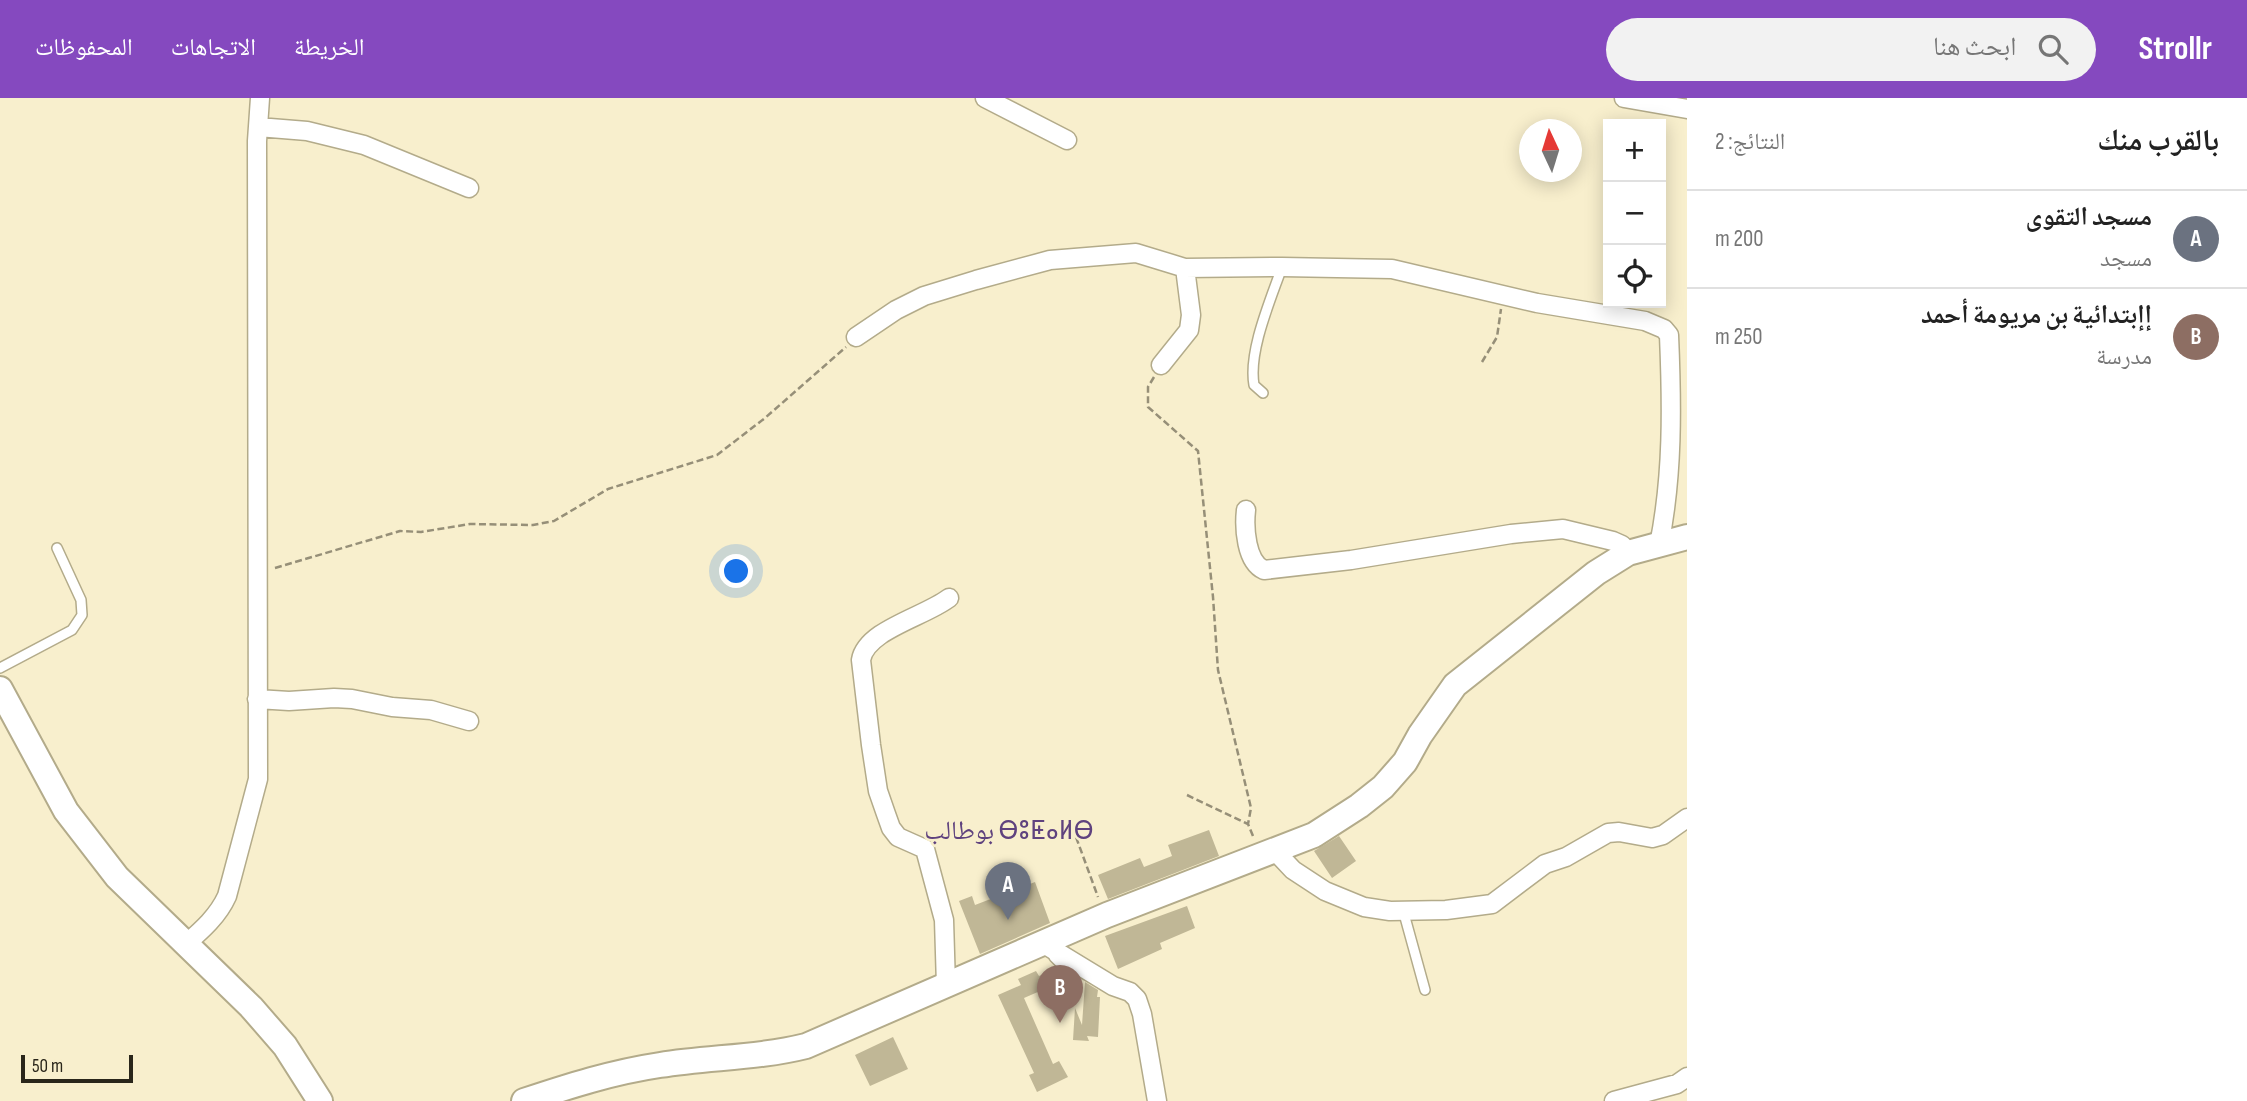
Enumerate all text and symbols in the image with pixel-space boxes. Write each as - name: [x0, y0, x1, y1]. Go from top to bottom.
- search box: [1606, 18, 2096, 81]
- text: Strollr: [2138, 29, 2212, 69]
- icon: search: [2034, 30, 2072, 68]
- text: ابحث هنا: [1933, 32, 2016, 63]
- text: المحفوظات: [35, 33, 133, 62]
- text: الاتجاهات: [171, 33, 256, 62]
- text: الخريطة: [294, 33, 365, 62]
- north arrow: [1519, 119, 1582, 182]
- map controls: [1603, 119, 1666, 308]
- button: +: [1603, 119, 1666, 182]
- text: بالقرب منك: [2097, 123, 2219, 159]
- text: النتائج: 2: [1715, 128, 1785, 156]
- button: −: [1603, 182, 1666, 245]
- text: مسجد التقوى: [2026, 202, 2152, 233]
- text: 200 m: [1715, 225, 1763, 253]
- text: A: [2191, 225, 2201, 253]
- button: locate: [1603, 245, 1666, 308]
- text: مسجد: [2100, 245, 2152, 273]
- text: إإبتدائية بن مريومة أحمد: [1921, 300, 2152, 331]
- text: 250 m: [1715, 323, 1762, 351]
- text: B: [2191, 323, 2201, 351]
- text: مدرسة: [2096, 343, 2152, 371]
- your location: [719, 554, 753, 588]
- district label: بوطالب ⴱⵓⵟⴰⵍⴱ: [924, 816, 1094, 847]
- pin: A: [985, 862, 1031, 920]
- pin: B: [1037, 965, 1083, 1023]
- scale bar: [21, 1052, 133, 1084]
- text: 50 m: [32, 1055, 63, 1078]

